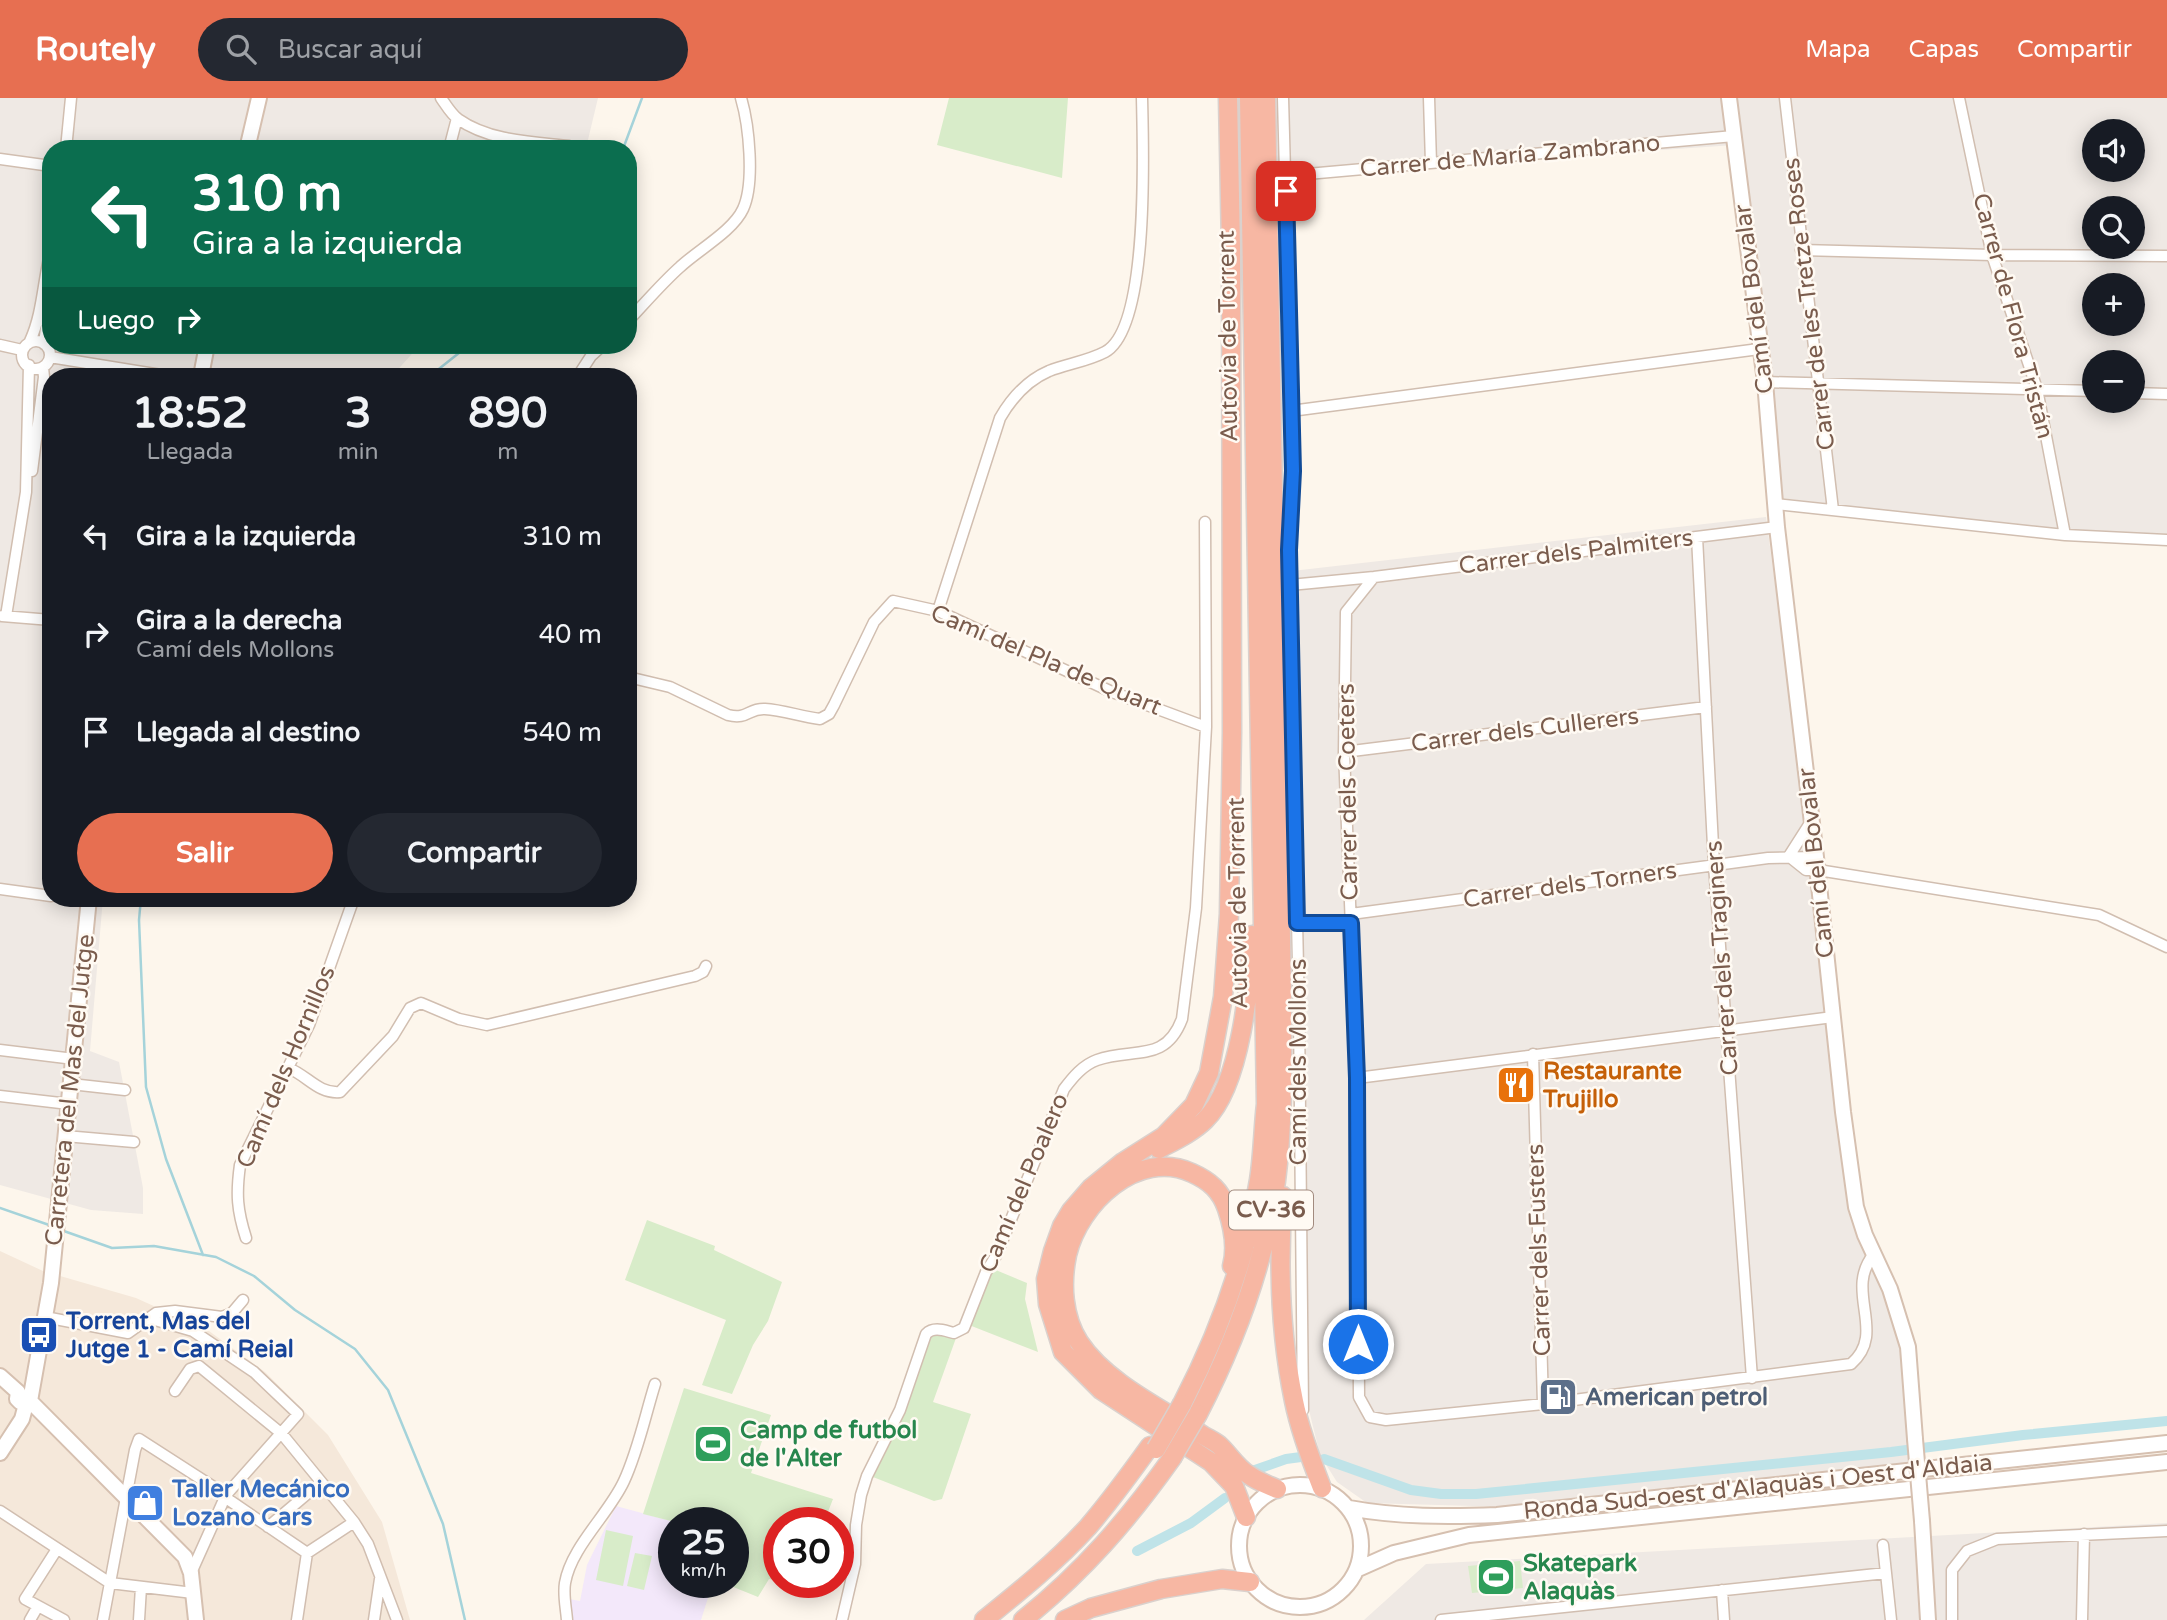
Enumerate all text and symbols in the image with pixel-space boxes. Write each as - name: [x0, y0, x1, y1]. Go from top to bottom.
- search box: [198, 18, 688, 81]
- text: Routely: [35, 30, 156, 69]
- icon: search: [222, 30, 260, 68]
- text: Buscar aquí: [278, 34, 422, 65]
- text: Mapa: [1805, 35, 1871, 64]
- text: Capas: [1909, 35, 1979, 64]
- text: Compartir: [2017, 35, 2132, 64]
- map controls: [2082, 119, 2145, 413]
- button: sound: [2082, 119, 2145, 182]
- street label: Carrer de María Zambrano: [1359, 128, 1661, 184]
- street label: Carrer de les Tretze Roses: [1777, 156, 1841, 452]
- pin: [1256, 161, 1316, 221]
- text: 310 m: [192, 165, 342, 224]
- icon: left: [77, 168, 168, 259]
- icon: arrive: [1267, 172, 1305, 210]
- street label: Carrer de Flora Tristán: [1966, 190, 2060, 442]
- button: search: [2082, 196, 2145, 259]
- street label: Camí del Bovalar: [1728, 202, 1780, 396]
- text: Gira a la izquierda: [192, 225, 463, 263]
- street label: Autovia de Torrent: [1212, 230, 1244, 442]
- button: +: [2082, 273, 2145, 336]
- icon: right: [169, 301, 207, 339]
- text: Luego: [77, 305, 155, 336]
- button: −: [2082, 350, 2145, 413]
- text: 18:52: [132, 388, 248, 439]
- text: 3: [345, 388, 371, 439]
- text: 890: [468, 388, 547, 439]
- text: Llegada: [146, 438, 233, 466]
- text: min: [338, 438, 379, 466]
- text: m: [497, 438, 518, 466]
- icon: left: [77, 517, 115, 555]
- text: Gira a la izquierda: [136, 521, 356, 552]
- text: 310 m: [522, 521, 602, 552]
- street label: Carrer dels Palmiters: [1457, 523, 1695, 581]
- street label: Camí del Pla de Quart: [926, 598, 1166, 722]
- text: Gira a la derecha: [136, 605, 342, 636]
- icon: right: [77, 615, 115, 653]
- text: 40 m: [539, 619, 602, 650]
- text: Camí dels Mollons: [136, 636, 334, 664]
- street label: Carrer dels Coeters: [1332, 683, 1364, 901]
- street label: Carrer dels Cullerers: [1409, 702, 1641, 758]
- icon: arrive: [77, 713, 115, 751]
- text: Llegada al destino: [136, 717, 360, 748]
- text: 540 m: [522, 717, 602, 748]
- street label: Camí del Bovalar: [1792, 766, 1840, 960]
- street label: Autovia de Torrent: [1222, 797, 1254, 1009]
- button: Salir: [77, 813, 333, 893]
- button: Compartir: [347, 813, 602, 893]
- street label: Carrer dels Traginers: [1699, 839, 1745, 1077]
- street label: Carrer dels Torners: [1461, 856, 1679, 914]
- street label: Carretera del Mas del Jutge: [39, 933, 101, 1247]
- street label: Camí dels Mollons: [1284, 959, 1313, 1166]
- street label: Camí dels Hornillos: [230, 961, 342, 1173]
- place label: Restaurante Trujillo: [1542, 1057, 1682, 1114]
- restaurant icon: Restaurante Trujillo: [1495, 1064, 1537, 1106]
- street label: Camí del Poalero: [973, 1089, 1075, 1277]
- street label: Carrer dels Fusters: [1521, 1143, 1557, 1357]
- road number: CV-36: [1229, 1190, 1313, 1230]
- place label: Torrent, Mas del Jutge 1 - Camí Reial: [65, 1307, 294, 1364]
- position arrow: [1321, 1307, 1395, 1381]
- bus stop icon: Torrent, Mas del Jutge 1 - Camí Reial: [18, 1314, 60, 1356]
- fuel station icon: American petrol: [1537, 1376, 1579, 1418]
- place label: American petrol: [1585, 1383, 1768, 1412]
- place label: Camp de futbol de l'Alter: [740, 1416, 917, 1473]
- sports icon: Camp de futbol de l'Alter: [692, 1423, 734, 1465]
- street label: Ronda Sud-oest d'Alaquàs i Oest d'Aldaia: [1522, 1448, 1994, 1526]
- place label: Taller Mecánico Lozano Cars: [171, 1475, 350, 1532]
- shop icon: Taller Mecánico Lozano Cars: [124, 1482, 166, 1524]
- speed limit sign: 30: [763, 1507, 854, 1598]
- text: 25: [682, 1522, 725, 1564]
- place label: Skatepark Alaquàs: [1523, 1549, 1637, 1606]
- sports icon: Skatepark Alaquàs: [1475, 1556, 1517, 1598]
- text: km/h: [681, 1559, 726, 1581]

